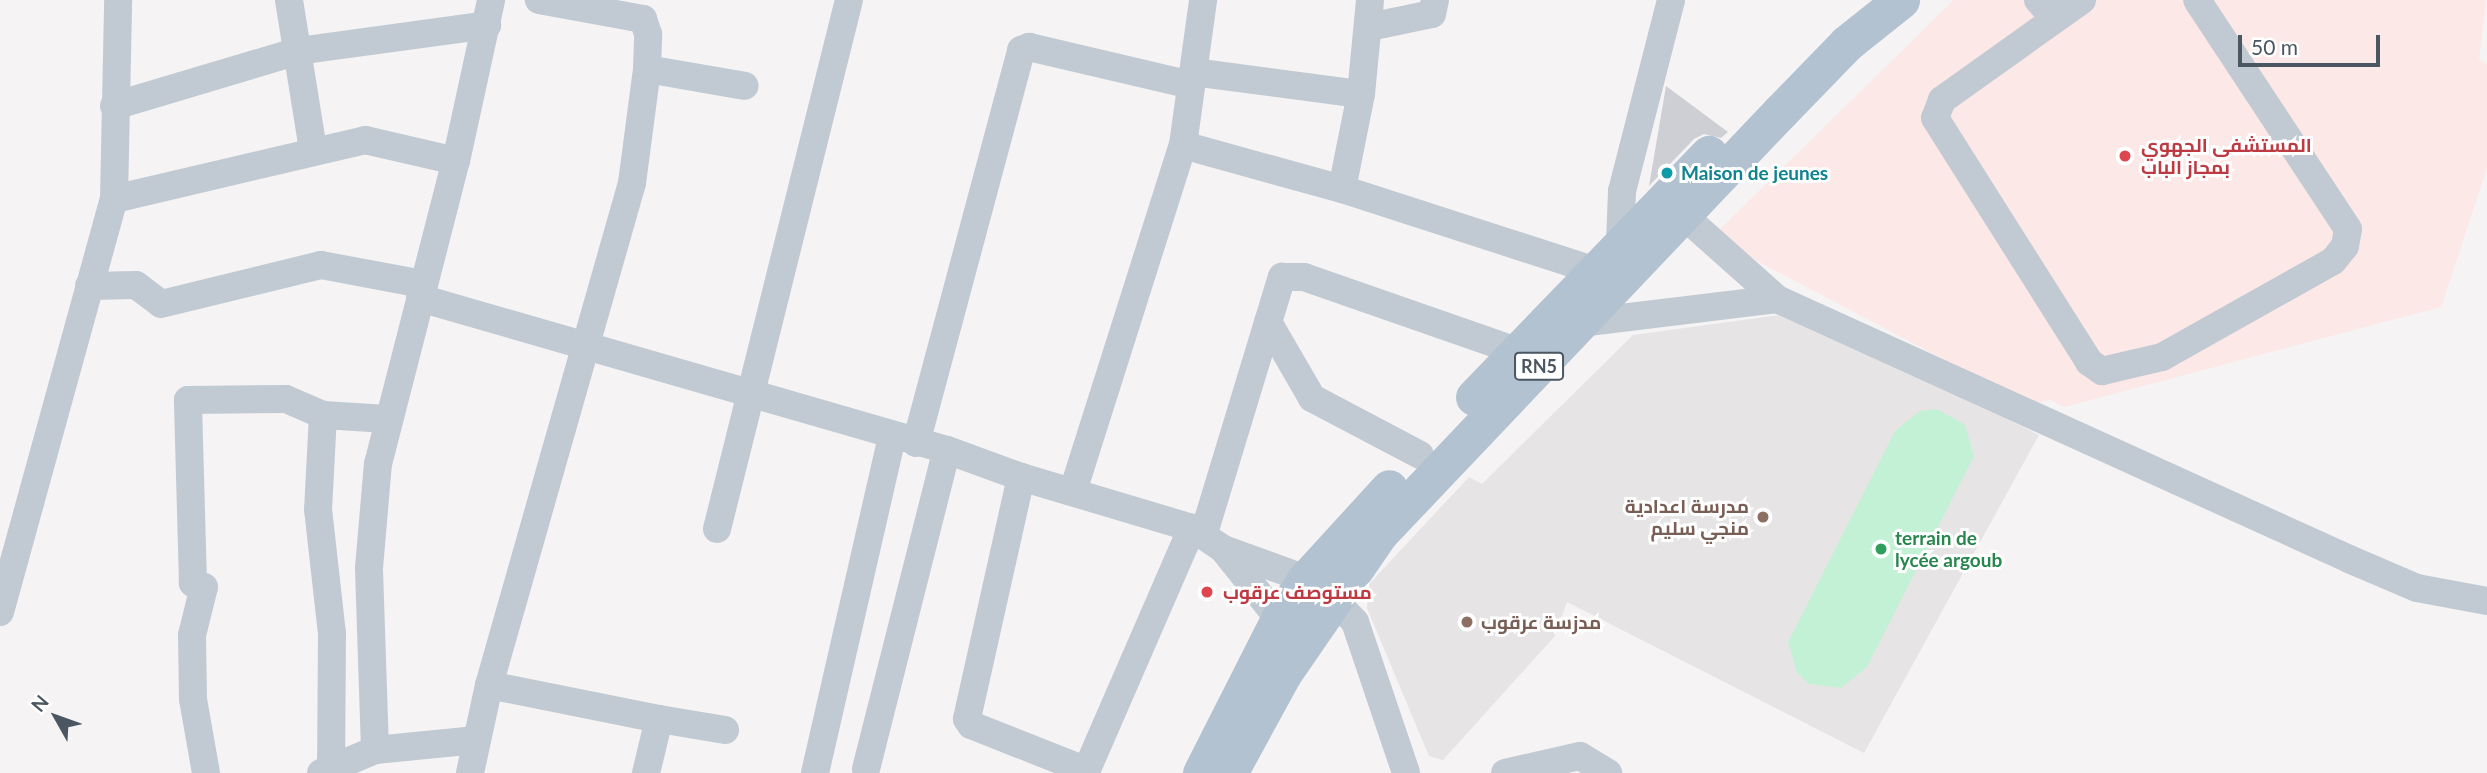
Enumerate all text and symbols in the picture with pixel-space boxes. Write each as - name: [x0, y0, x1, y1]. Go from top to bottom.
- scale bar: [2242, 21, 2384, 65]
- text: 50 m: [2251, 34, 2298, 59]
- place label: المستشفى الجهوي بمجاز الباب: [2141, 134, 2312, 178]
- marker: المستشفى الجهوي بمجاز الباب: [2115, 146, 2135, 166]
- place label: Maison de jeunes: [1681, 162, 1828, 184]
- marker: Maison de jeunes: [1659, 165, 1675, 181]
- road number: RN5: [1513, 352, 1565, 380]
- place label: مدرسة اعدادية منجي سليم: [1625, 495, 1749, 539]
- marker: مدرسة اعدادية منجي سليم: [1755, 509, 1771, 525]
- place label: terrain de lycée argoub: [1895, 527, 2002, 571]
- marker: terrain de lycée argoub: [1873, 541, 1889, 557]
- place label: مستوصف عرقوب: [1223, 581, 1372, 603]
- marker: مستوصف عرقوب: [1197, 582, 1217, 602]
- place label: مدزسة عرقوب: [1481, 611, 1601, 633]
- marker: مدزسة عرقوب: [1459, 614, 1475, 630]
- north arrow: [21, 682, 91, 752]
- text: N: [26, 690, 53, 716]

